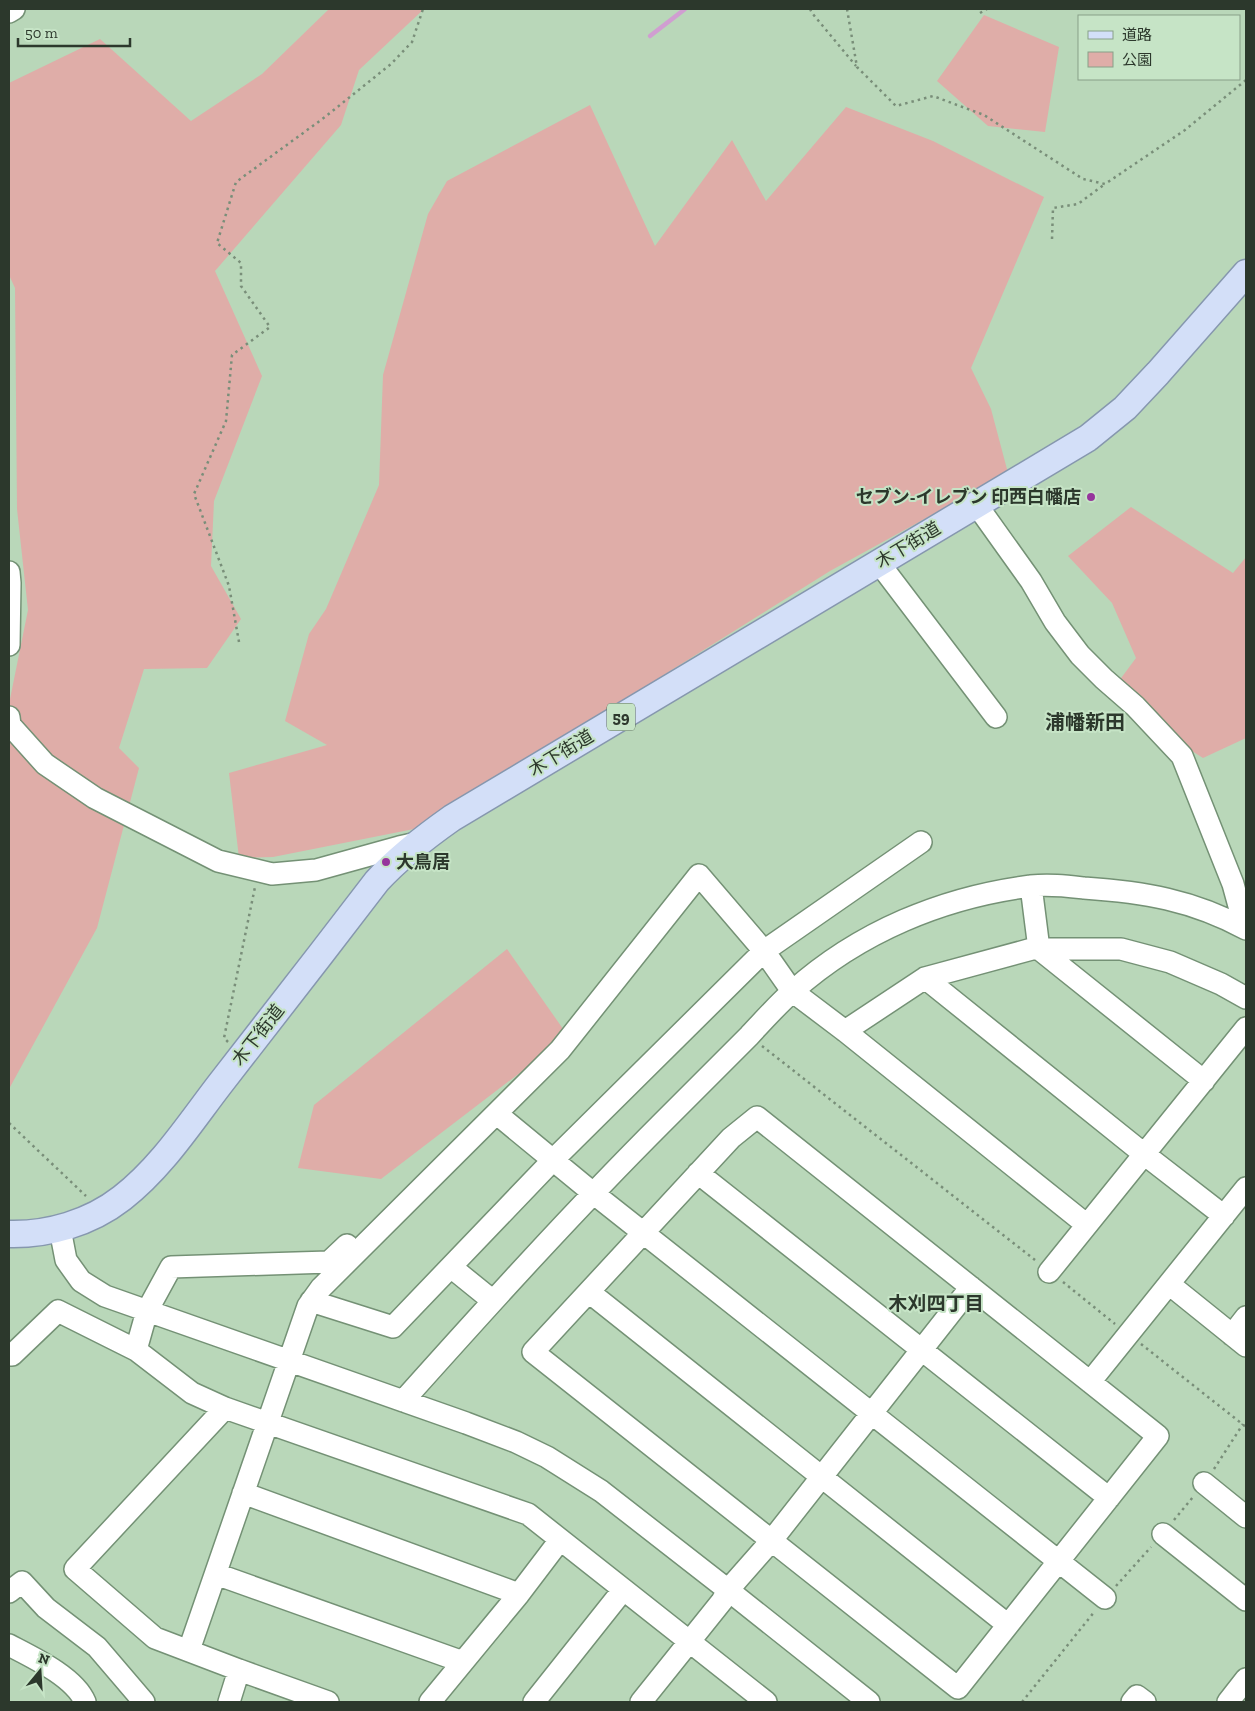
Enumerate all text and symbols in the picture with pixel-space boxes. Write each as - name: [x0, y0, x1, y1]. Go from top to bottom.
- scale bar: [18, 15, 130, 47]
- legend: [1078, 15, 1240, 80]
- text: 50 m: [25, 24, 58, 42]
- text: 道路: [1122, 26, 1152, 44]
- text: 公園: [1122, 51, 1152, 69]
- place label: セブン-イレブン 印西白幡店: [856, 486, 1081, 508]
- marker: セブン-イレブン 印西白幡店: [1085, 491, 1097, 503]
- street label: 木下街道: [871, 517, 945, 573]
- road number: 59: [607, 704, 635, 730]
- district label: 浦幡新田: [1045, 710, 1125, 734]
- street label: 木下街道: [524, 725, 598, 781]
- place label: 大鳥居: [396, 851, 450, 873]
- marker: 大鳥居: [380, 856, 392, 868]
- street label: 木下街道: [227, 1000, 289, 1070]
- district label: 木刈四丁目: [888, 1292, 984, 1315]
- north arrow: [15, 1646, 65, 1696]
- text: N: [36, 1649, 52, 1669]

